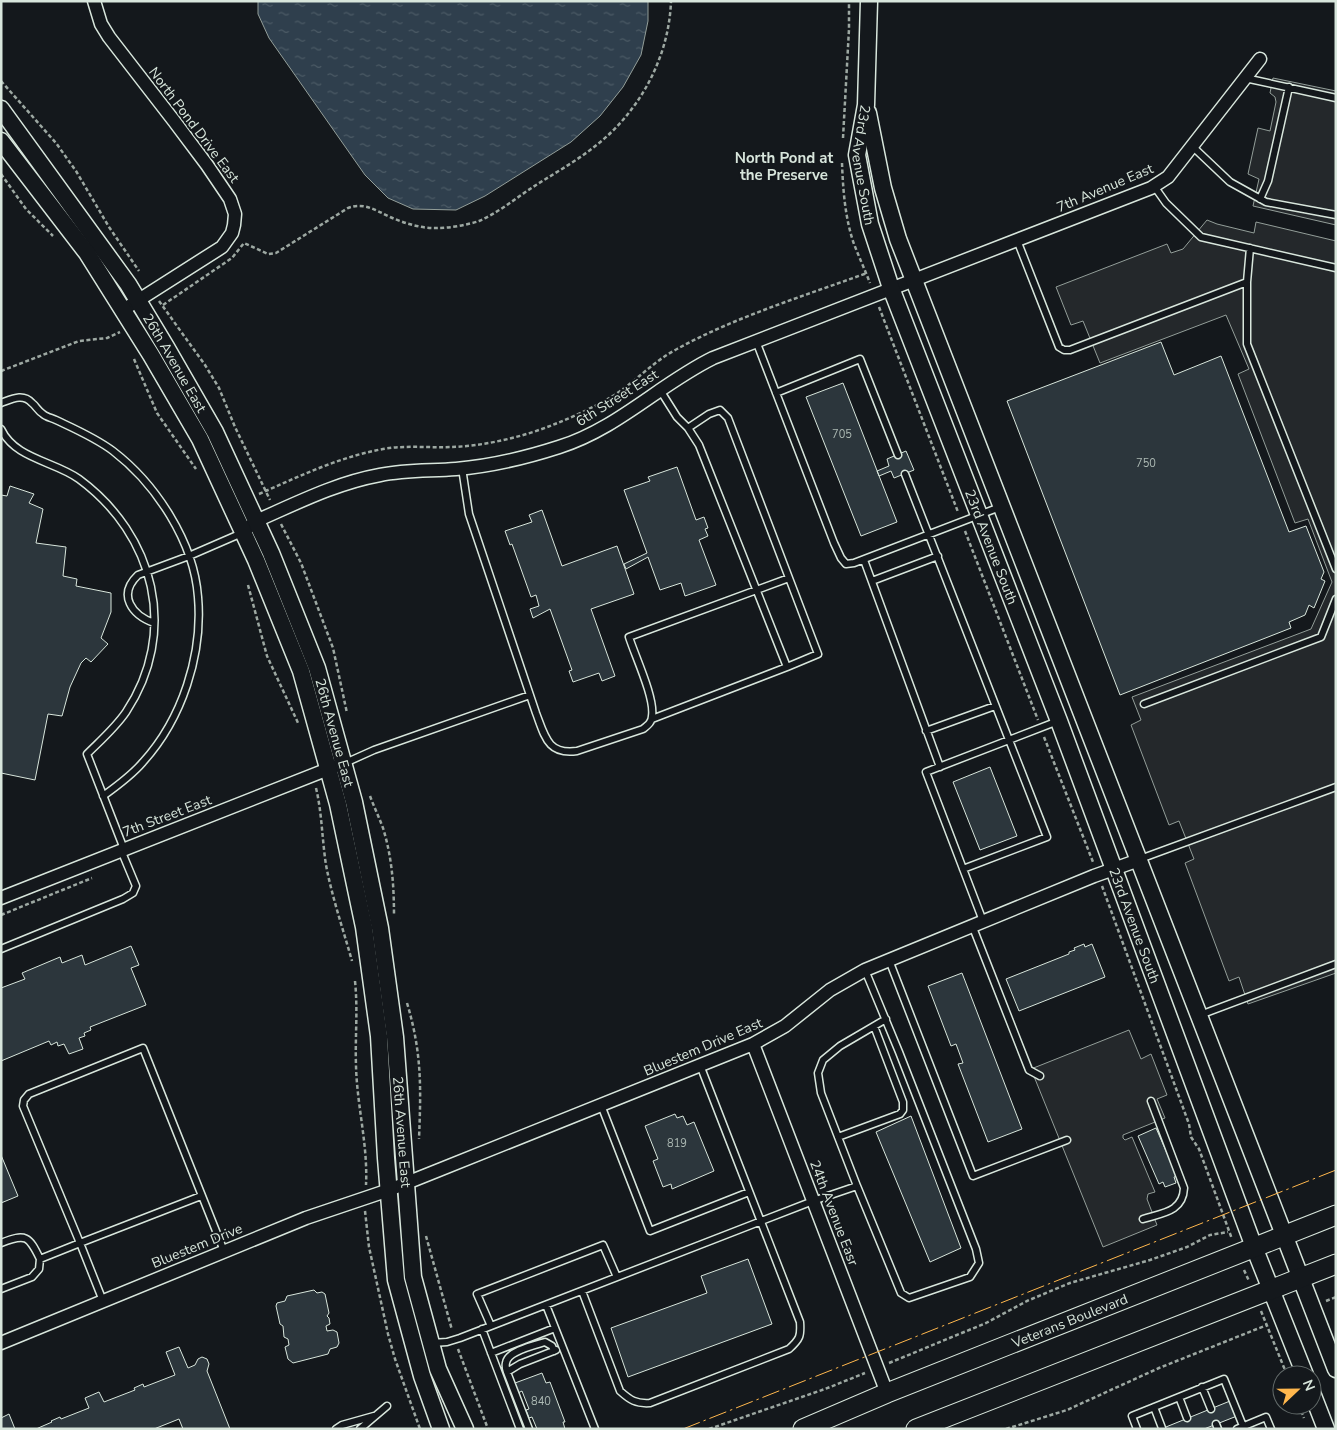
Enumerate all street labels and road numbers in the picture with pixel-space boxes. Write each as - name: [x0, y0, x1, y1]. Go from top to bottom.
- street label: North Pond Drive East: [144, 63, 244, 187]
- street label: 23rd Avenue South: [848, 103, 880, 227]
- street label: 7th Avenue East: [1054, 159, 1156, 217]
- street label: 26th Avenue East: [138, 310, 211, 416]
- street label: 6th Street East: [572, 365, 662, 431]
- street label: 23rd Avenue South: [960, 487, 1022, 607]
- street label: 26th Avenue East: [311, 676, 359, 789]
- street label: 7th Street East: [120, 790, 214, 842]
- street label: 23rd Avenue South: [1105, 865, 1165, 986]
- street label: Bluestem Drive East: [641, 1013, 765, 1081]
- street label: 26th Avenue East: [388, 1076, 416, 1188]
- street label: 24th Avenue Easr: [805, 1157, 863, 1269]
- street label: Bluestem Drive: [149, 1219, 245, 1273]
- street label: Veterans Boulevard: [1008, 1289, 1131, 1352]

